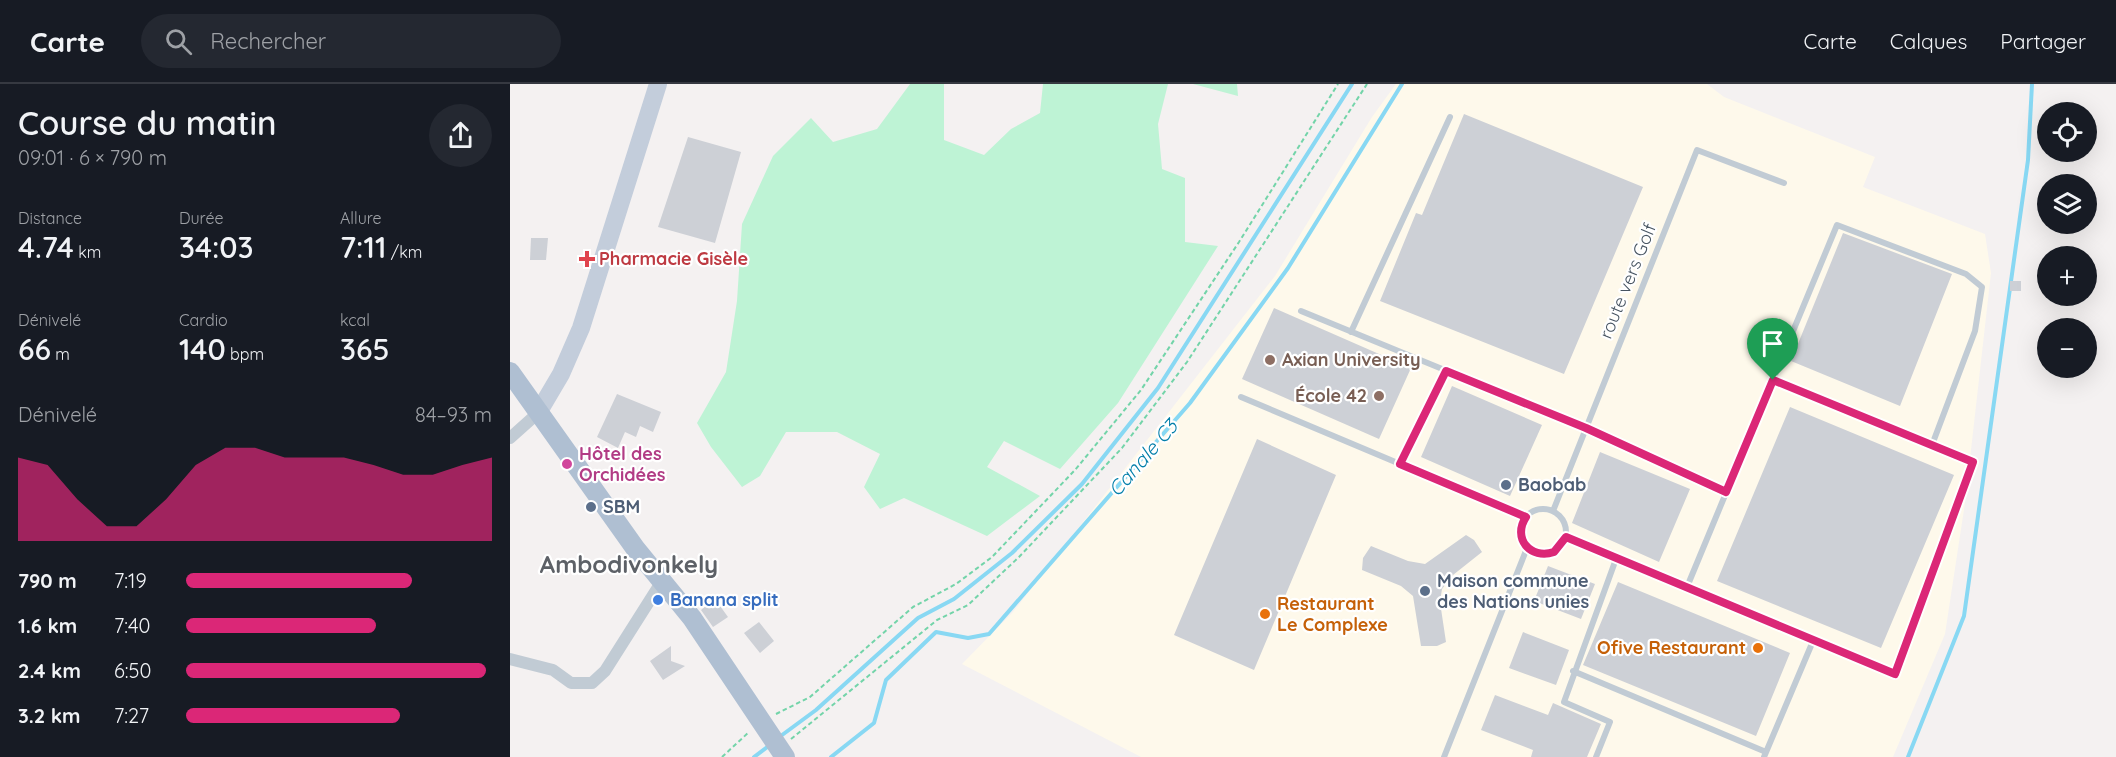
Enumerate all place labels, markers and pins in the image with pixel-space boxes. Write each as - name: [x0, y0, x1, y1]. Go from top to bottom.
- place label: Pharmacie Gisèle: [599, 247, 748, 270]
- marker: Pharmacie Gisèle: [580, 252, 594, 266]
- pin: [1747, 318, 1798, 380]
- place label: Axian University: [1282, 348, 1421, 371]
- marker: Axian University: [1263, 353, 1277, 367]
- place label: École 42: [1295, 384, 1367, 407]
- marker: École 42: [1372, 389, 1386, 403]
- place label: Hôtel des Orchidées: [579, 442, 666, 486]
- marker: Hôtel des Orchidées: [560, 457, 574, 471]
- place label: Baobab: [1518, 473, 1586, 496]
- marker: Baobab: [1499, 478, 1513, 492]
- place label: SBM: [603, 495, 640, 518]
- marker: SBM: [584, 500, 598, 514]
- place label: Maison commune des Nations unies: [1437, 569, 1590, 613]
- marker: Maison commune des Nations unies: [1418, 584, 1432, 598]
- place label: Banana split: [670, 588, 779, 611]
- place label: Restaurant Le Complexe: [1277, 592, 1388, 636]
- marker: Banana split: [651, 593, 665, 607]
- marker: Restaurant Le Complexe: [1258, 607, 1272, 621]
- place label: Ofive Restaurant: [1597, 636, 1746, 659]
- marker: Ofive Restaurant: [1751, 641, 1765, 655]

